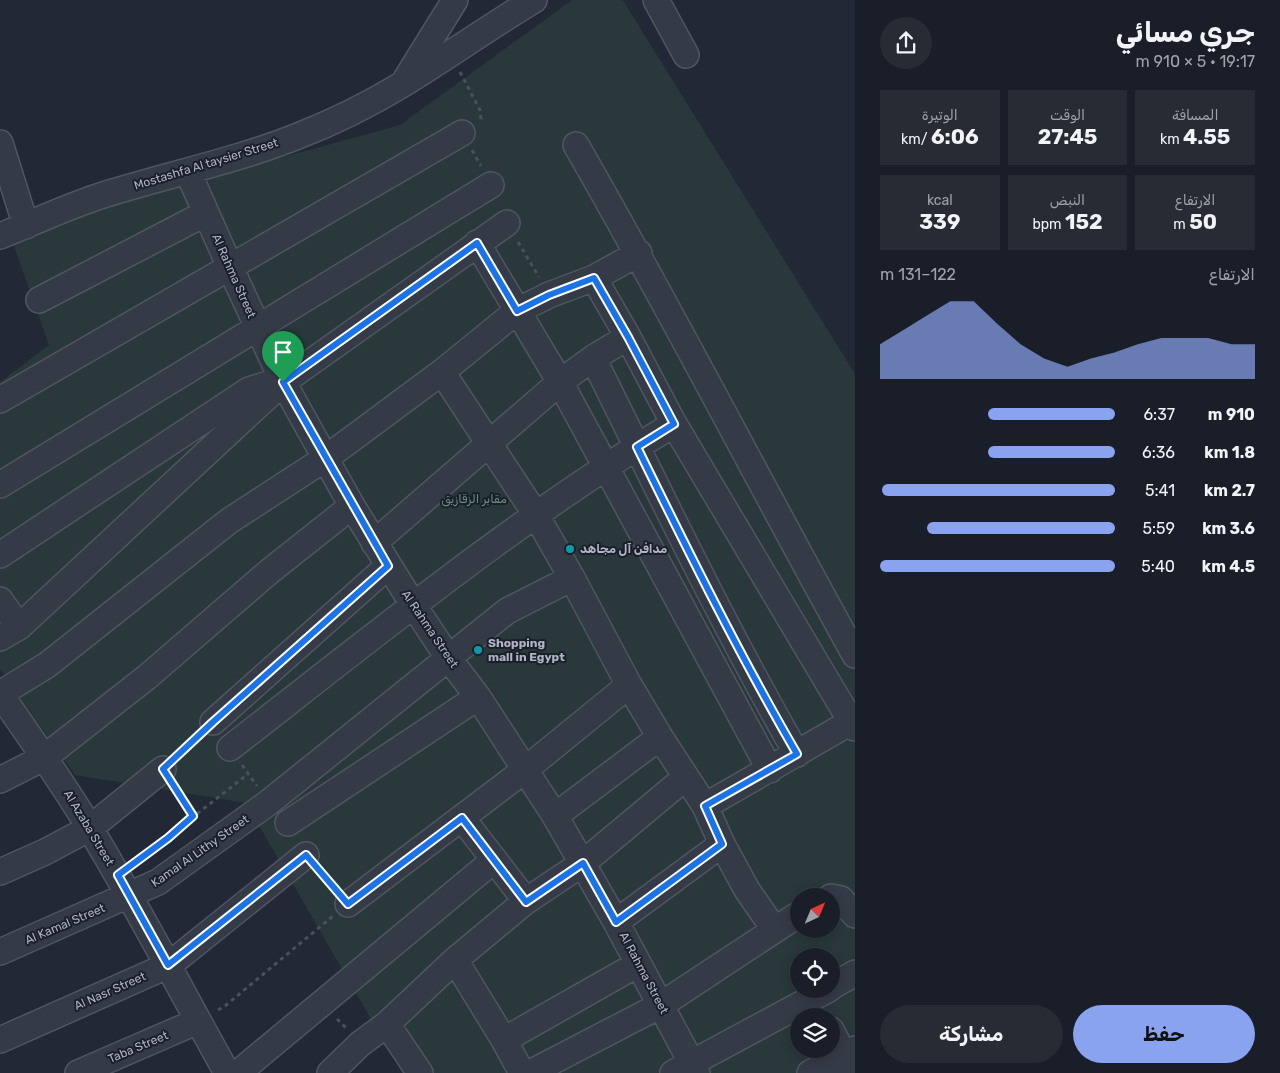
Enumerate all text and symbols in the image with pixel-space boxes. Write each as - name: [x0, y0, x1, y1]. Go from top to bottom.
- text: جري مسائي: [1116, 16, 1255, 49]
- button: share: [880, 17, 932, 69]
- text: 19:17 · 5 × 910 m: [1135, 52, 1255, 71]
- text: الوتيرة: [922, 107, 958, 124]
- text: الوقت: [1050, 107, 1085, 124]
- text: المسافة: [1172, 107, 1218, 124]
- text: 6:06: [931, 124, 979, 149]
- text: 27:45: [1038, 124, 1097, 149]
- text: 4.55: [1183, 124, 1230, 149]
- text: /km: [901, 131, 931, 148]
- text: km: [1160, 131, 1183, 148]
- street label: Mostashfa Al taysier Street: [132, 135, 280, 193]
- text: kcal: [927, 192, 953, 209]
- text: النبض: [1050, 192, 1085, 209]
- text: الارتفاع: [1175, 192, 1215, 209]
- text: 339: [919, 209, 960, 234]
- text: 152: [1065, 209, 1103, 234]
- text: 50: [1189, 209, 1217, 234]
- text: bpm: [1032, 216, 1065, 233]
- text: m: [1173, 216, 1189, 233]
- street label: Al Rahma Street: [209, 232, 259, 321]
- text: 122–131 m: [880, 265, 956, 284]
- text: الارتفاع: [1209, 265, 1255, 284]
- pin: [262, 331, 304, 382]
- icon: arrive: [269, 338, 297, 366]
- text: 6:37: [1143, 405, 1175, 424]
- text: 910 m: [1208, 405, 1255, 424]
- text: 6:36: [1142, 443, 1175, 462]
- text: 1.8 km: [1204, 443, 1255, 462]
- text: 5:41: [1145, 481, 1175, 500]
- text: 2.7 km: [1204, 481, 1255, 500]
- park label: مقابر الزقازيق: [441, 492, 507, 507]
- text: 5:59: [1142, 519, 1175, 538]
- text: 3.6 km: [1202, 519, 1255, 538]
- place label: مدافن آل مجاهد: [580, 542, 667, 556]
- marker: مدافن آل مجاهد: [564, 543, 576, 555]
- text: 5:40: [1141, 557, 1175, 576]
- text: 4.5 km: [1202, 557, 1255, 576]
- street label: Al Rahma Street: [399, 588, 461, 671]
- place label: Shopping mall in Egypt: [488, 636, 565, 664]
- marker: Shopping mall in Egypt: [472, 644, 484, 656]
- street label: Al Azaba Street: [61, 788, 117, 869]
- street label: Kamal Al Lithy Street: [149, 812, 252, 890]
- north arrow: [790, 888, 840, 938]
- map controls: [790, 888, 840, 1058]
- street label: Al Kamal Street: [23, 901, 107, 947]
- street label: Al Rahma Street: [617, 930, 672, 1017]
- button: locate: [790, 948, 840, 998]
- street label: Al Nasr Street: [72, 969, 148, 1013]
- button: مشاركة: [880, 1005, 1063, 1063]
- button: حفظ: [1073, 1005, 1255, 1063]
- button: layers: [790, 1008, 840, 1058]
- street label: Taba Street: [106, 1028, 170, 1066]

